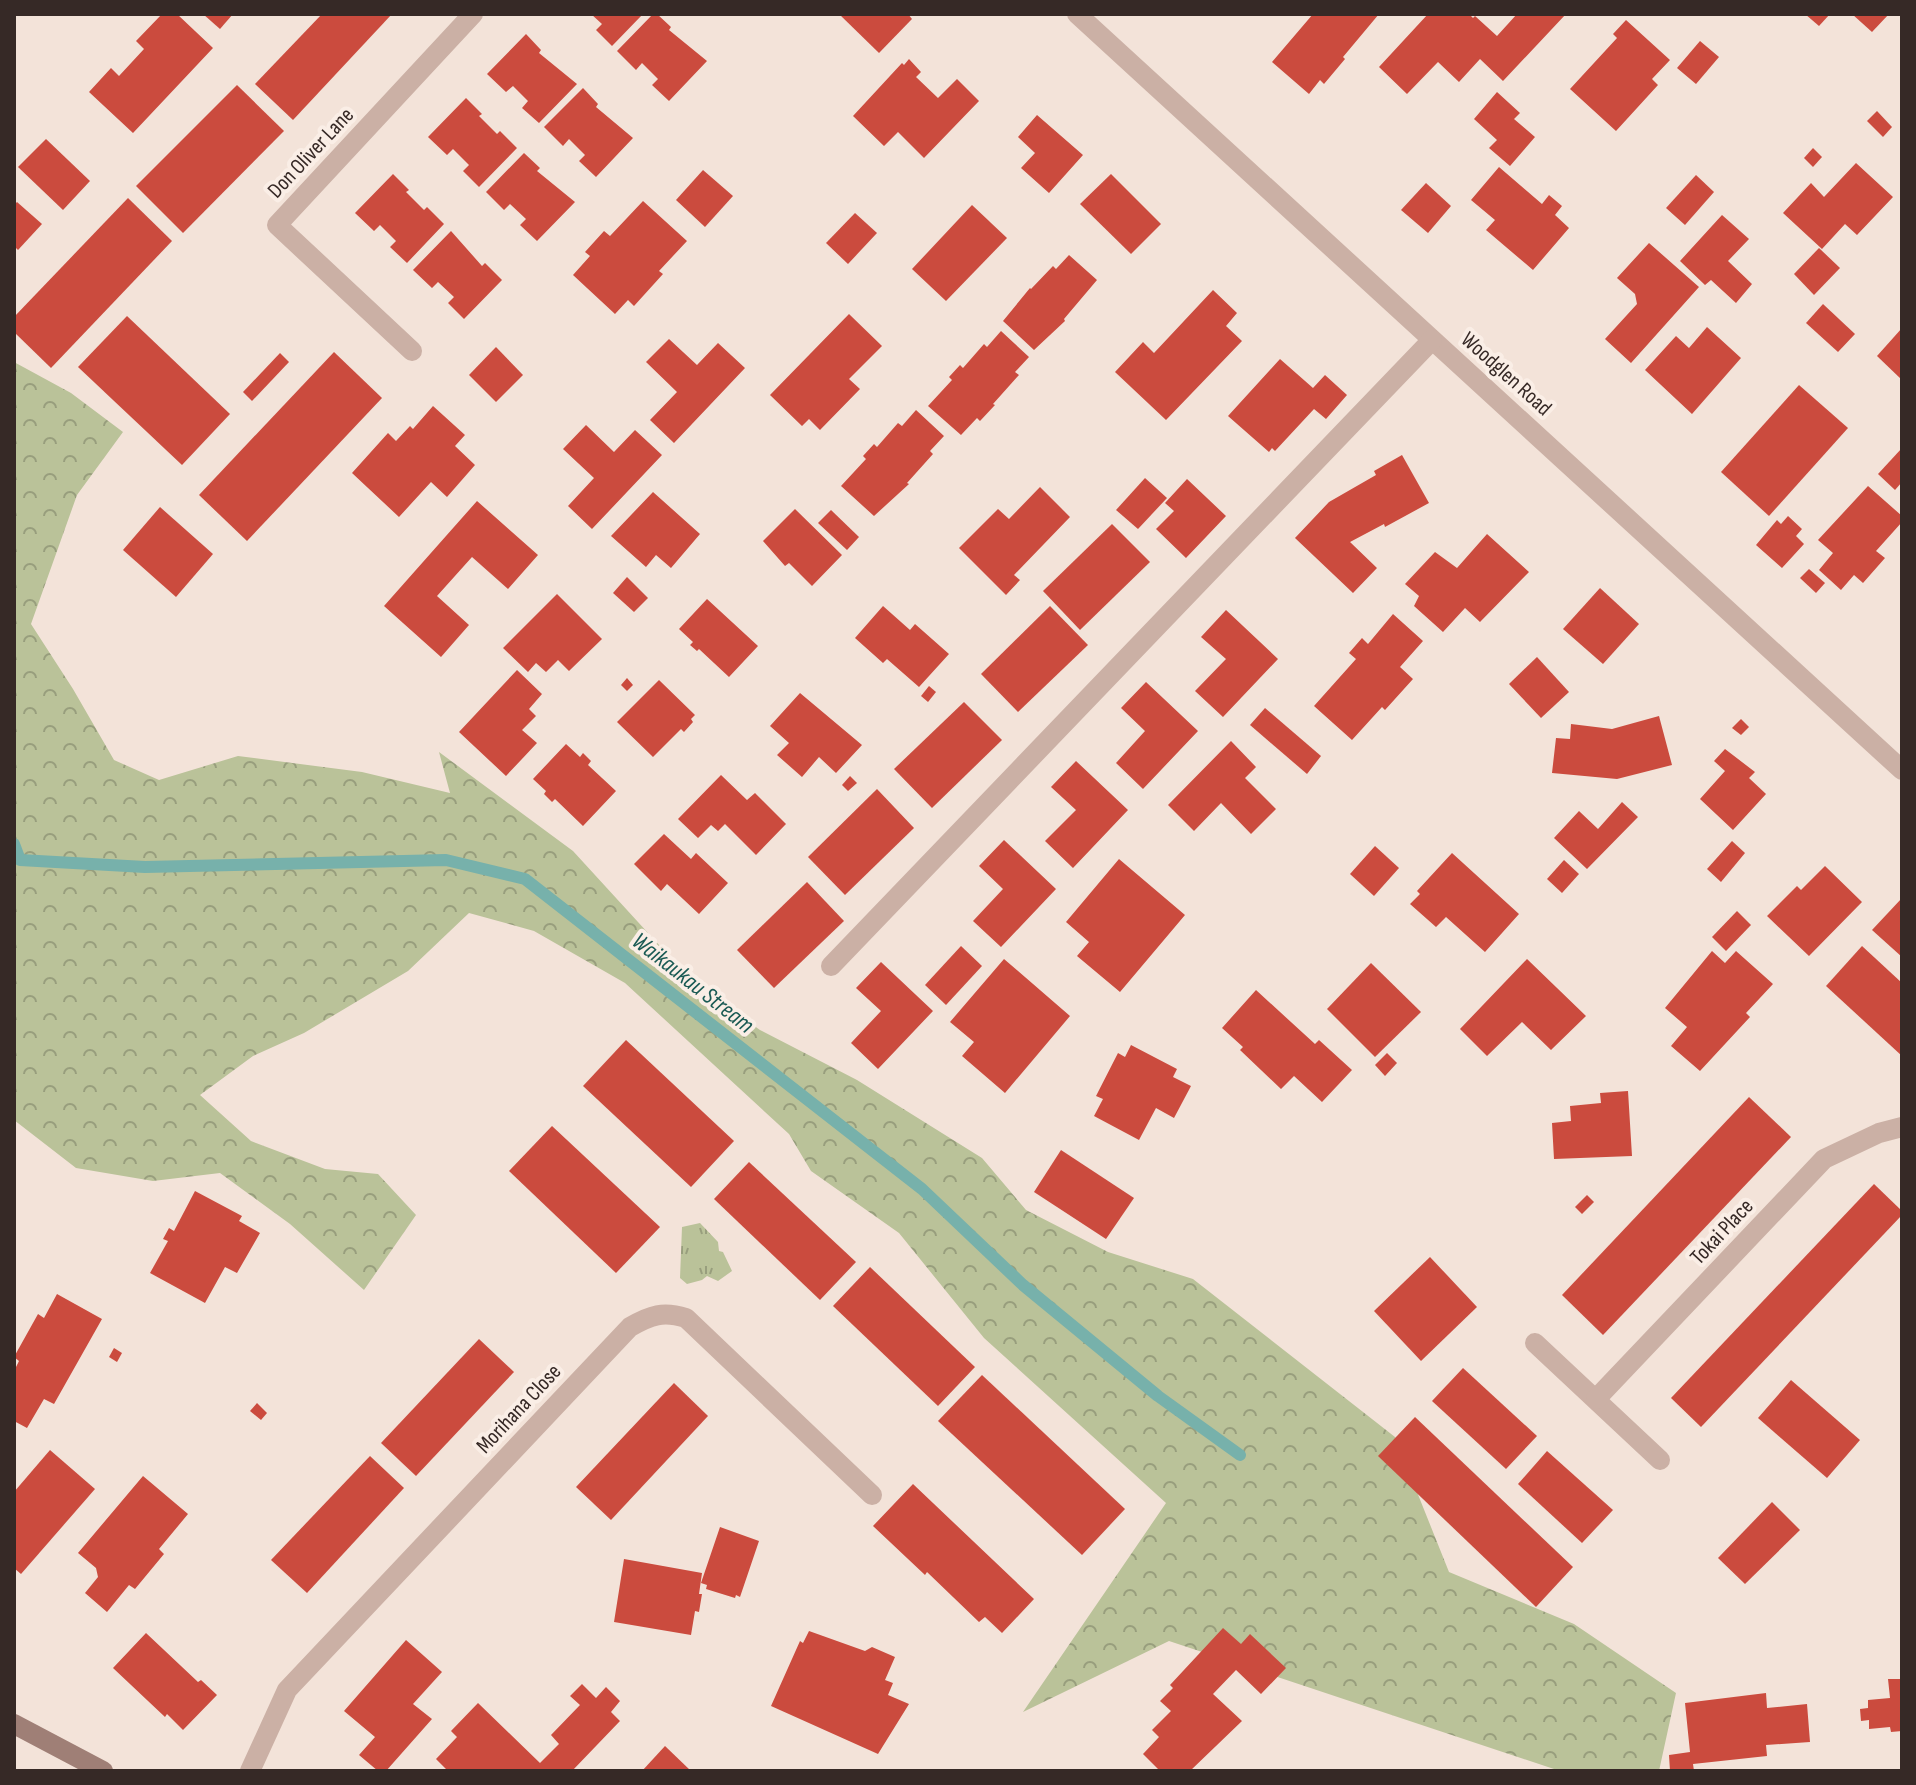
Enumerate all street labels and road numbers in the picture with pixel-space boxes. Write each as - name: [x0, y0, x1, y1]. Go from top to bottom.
- street label: Don Oliver Lane: [262, 102, 360, 204]
- street label: Woodglen Road: [1455, 326, 1557, 422]
- street label: Tokai Place: [1685, 1193, 1759, 1271]
- street label: Morihana Close: [471, 1359, 567, 1459]

